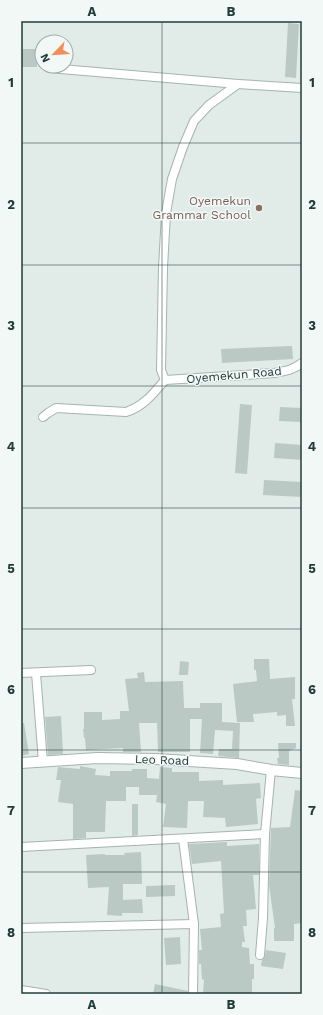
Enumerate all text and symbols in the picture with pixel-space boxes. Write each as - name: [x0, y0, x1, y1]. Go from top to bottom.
- text: A: [88, 4, 97, 19]
- text: B: [227, 4, 236, 19]
- north arrow: [34, 34, 74, 74]
- text: N: [38, 52, 53, 64]
- text: 1: [8, 75, 14, 90]
- text: 1: [309, 75, 315, 90]
- place label: Oyemekun Grammar School: [153, 194, 251, 222]
- text: 2: [7, 197, 15, 212]
- text: 2: [308, 197, 316, 212]
- marker: Oyemekun Grammar School: [254, 203, 264, 213]
- text: 3: [7, 318, 15, 333]
- text: 3: [308, 318, 316, 333]
- street label: Oyemekun Road: [186, 364, 282, 386]
- text: 4: [7, 439, 16, 454]
- text: 4: [308, 439, 317, 454]
- text: 5: [7, 561, 15, 576]
- text: 5: [308, 561, 316, 576]
- text: 6: [7, 682, 15, 697]
- text: 6: [308, 682, 316, 697]
- street label: Leo Road: [135, 752, 189, 768]
- text: 7: [7, 803, 15, 818]
- text: 7: [308, 803, 316, 818]
- text: 8: [7, 925, 15, 940]
- text: 8: [308, 925, 316, 940]
- text: A: [88, 997, 97, 1012]
- text: B: [227, 997, 236, 1012]

